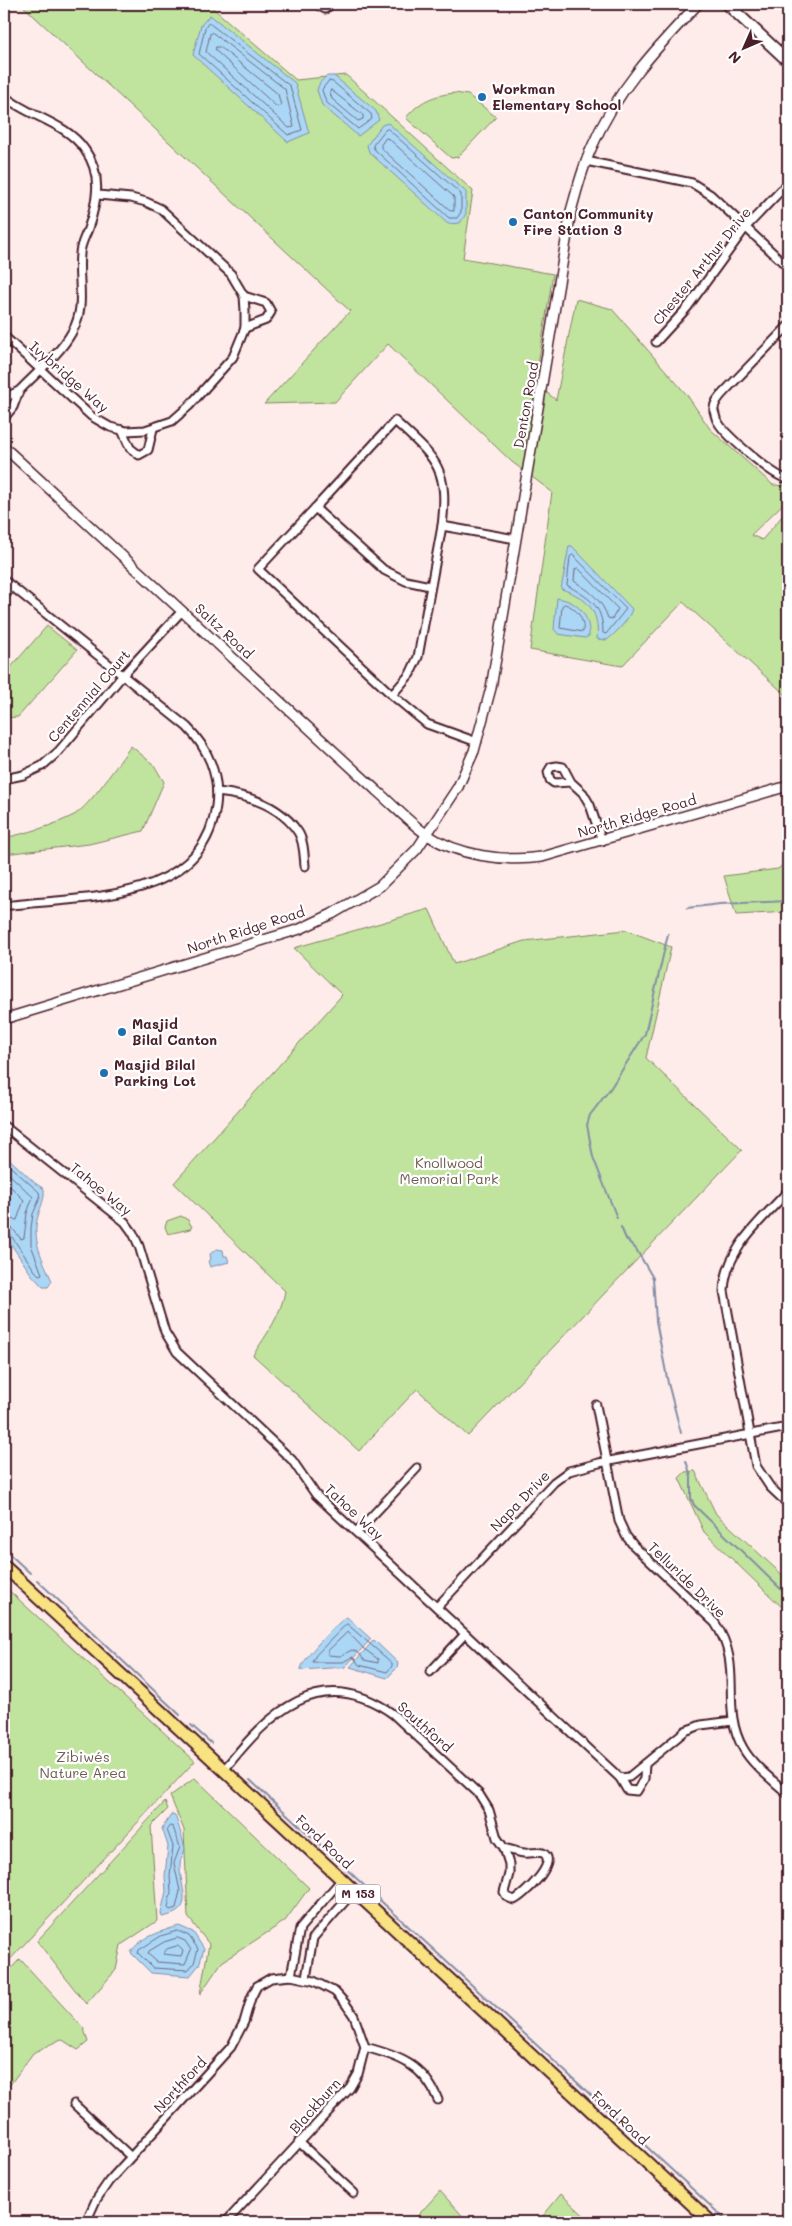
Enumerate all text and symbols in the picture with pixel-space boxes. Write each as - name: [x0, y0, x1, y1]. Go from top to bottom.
- north arrow: [720, 22, 770, 72]
- text: N: [724, 47, 745, 68]
- place label: Workman Elementary School: [492, 79, 621, 114]
- marker: Workman Elementary School: [476, 91, 488, 103]
- street label: Chester Arthur Drive: [648, 203, 755, 329]
- place label: Canton Community Fire Station 3: [523, 204, 654, 239]
- marker: Canton Community Fire Station 3: [507, 216, 519, 228]
- street label: Ivybridge Way: [26, 337, 113, 416]
- street label: Denton Road: [509, 360, 542, 450]
- street label: Saltz Road: [191, 599, 258, 663]
- street label: Centennial Court: [43, 645, 134, 746]
- street label: North Ridge Road: [575, 789, 698, 842]
- street label: North Ridge Road: [185, 902, 307, 957]
- place label: Masjid Bilal Canton: [132, 1014, 217, 1049]
- marker: Masjid Bilal Canton: [116, 1026, 128, 1038]
- place label: Masjid Bilal Parking Lot: [114, 1055, 196, 1090]
- marker: Masjid Bilal Parking Lot: [98, 1067, 110, 1079]
- park label: Knollwood Memorial Park: [399, 1153, 499, 1188]
- street label: Tahoe Way: [67, 1158, 136, 1219]
- street label: Napa Drive: [486, 1466, 554, 1535]
- street label: Tahoe Way: [321, 1479, 388, 1544]
- street label: Telluride Drive: [644, 1538, 730, 1622]
- street label: Southford: [394, 1697, 457, 1756]
- park label: Zibiwés Nature Area: [39, 1747, 127, 1782]
- street label: Ford Road: [292, 1810, 357, 1873]
- road number: M 153: [336, 1885, 380, 1904]
- street label: Northford: [149, 2053, 210, 2117]
- street label: Blackburn: [285, 2074, 344, 2137]
- street label: Ford Road: [588, 2086, 653, 2149]

